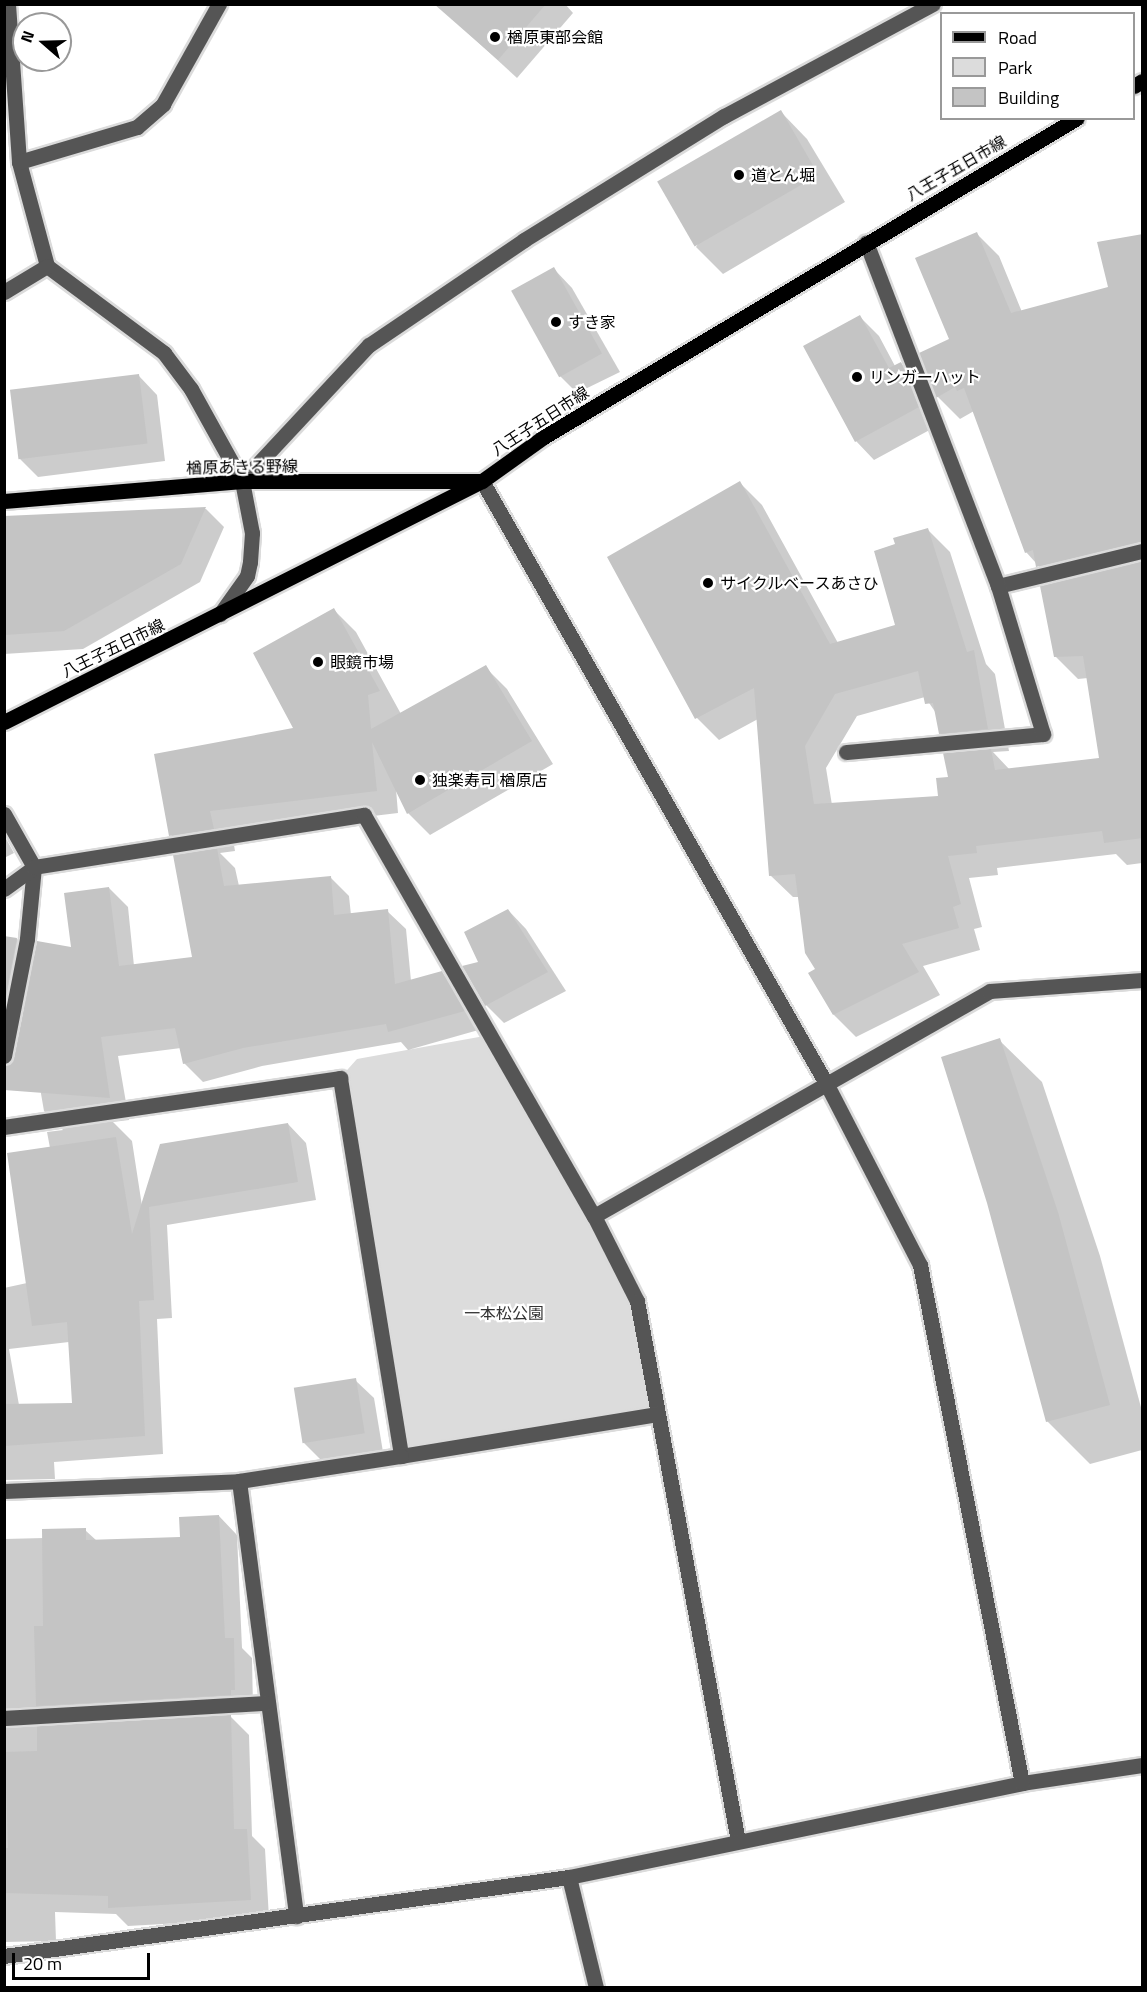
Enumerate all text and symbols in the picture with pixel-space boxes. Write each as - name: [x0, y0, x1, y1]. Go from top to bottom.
- north arrow: [12, 12, 72, 72]
- legend: [940, 12, 1135, 120]
- text: Road: [998, 24, 1037, 51]
- text: N: [14, 27, 40, 46]
- place label: 楢原東部会館: [507, 27, 603, 47]
- marker: 楢原東部会館: [488, 30, 502, 44]
- text: Park: [998, 54, 1032, 81]
- text: Building: [998, 84, 1059, 111]
- street label: 八王子五日市線: [903, 132, 1009, 204]
- place label: 道とん堀: [751, 165, 815, 185]
- marker: 道とん堀: [732, 168, 746, 182]
- place label: すき家: [568, 312, 616, 332]
- marker: すき家: [549, 315, 563, 329]
- place label: リンガーハット: [869, 367, 981, 387]
- marker: リンガーハット: [850, 370, 864, 384]
- street label: 八王子五日市線: [488, 382, 592, 460]
- street label: 楢原あきる野線: [186, 456, 298, 478]
- place label: サイクルベースあさひ: [720, 573, 880, 593]
- marker: サイクルベースあさひ: [701, 576, 715, 590]
- street label: 八王子五日市線: [58, 615, 168, 681]
- place label: 眼鏡市場: [330, 652, 394, 672]
- marker: 眼鏡市場: [311, 655, 325, 669]
- place label: 独楽寿司 楢原店: [432, 770, 548, 790]
- marker: 独楽寿司 楢原店: [413, 773, 427, 787]
- park label: 一本松公園: [464, 1303, 544, 1323]
- scale bar: [15, 1941, 153, 1979]
- text: 20 m: [23, 1950, 62, 1977]

